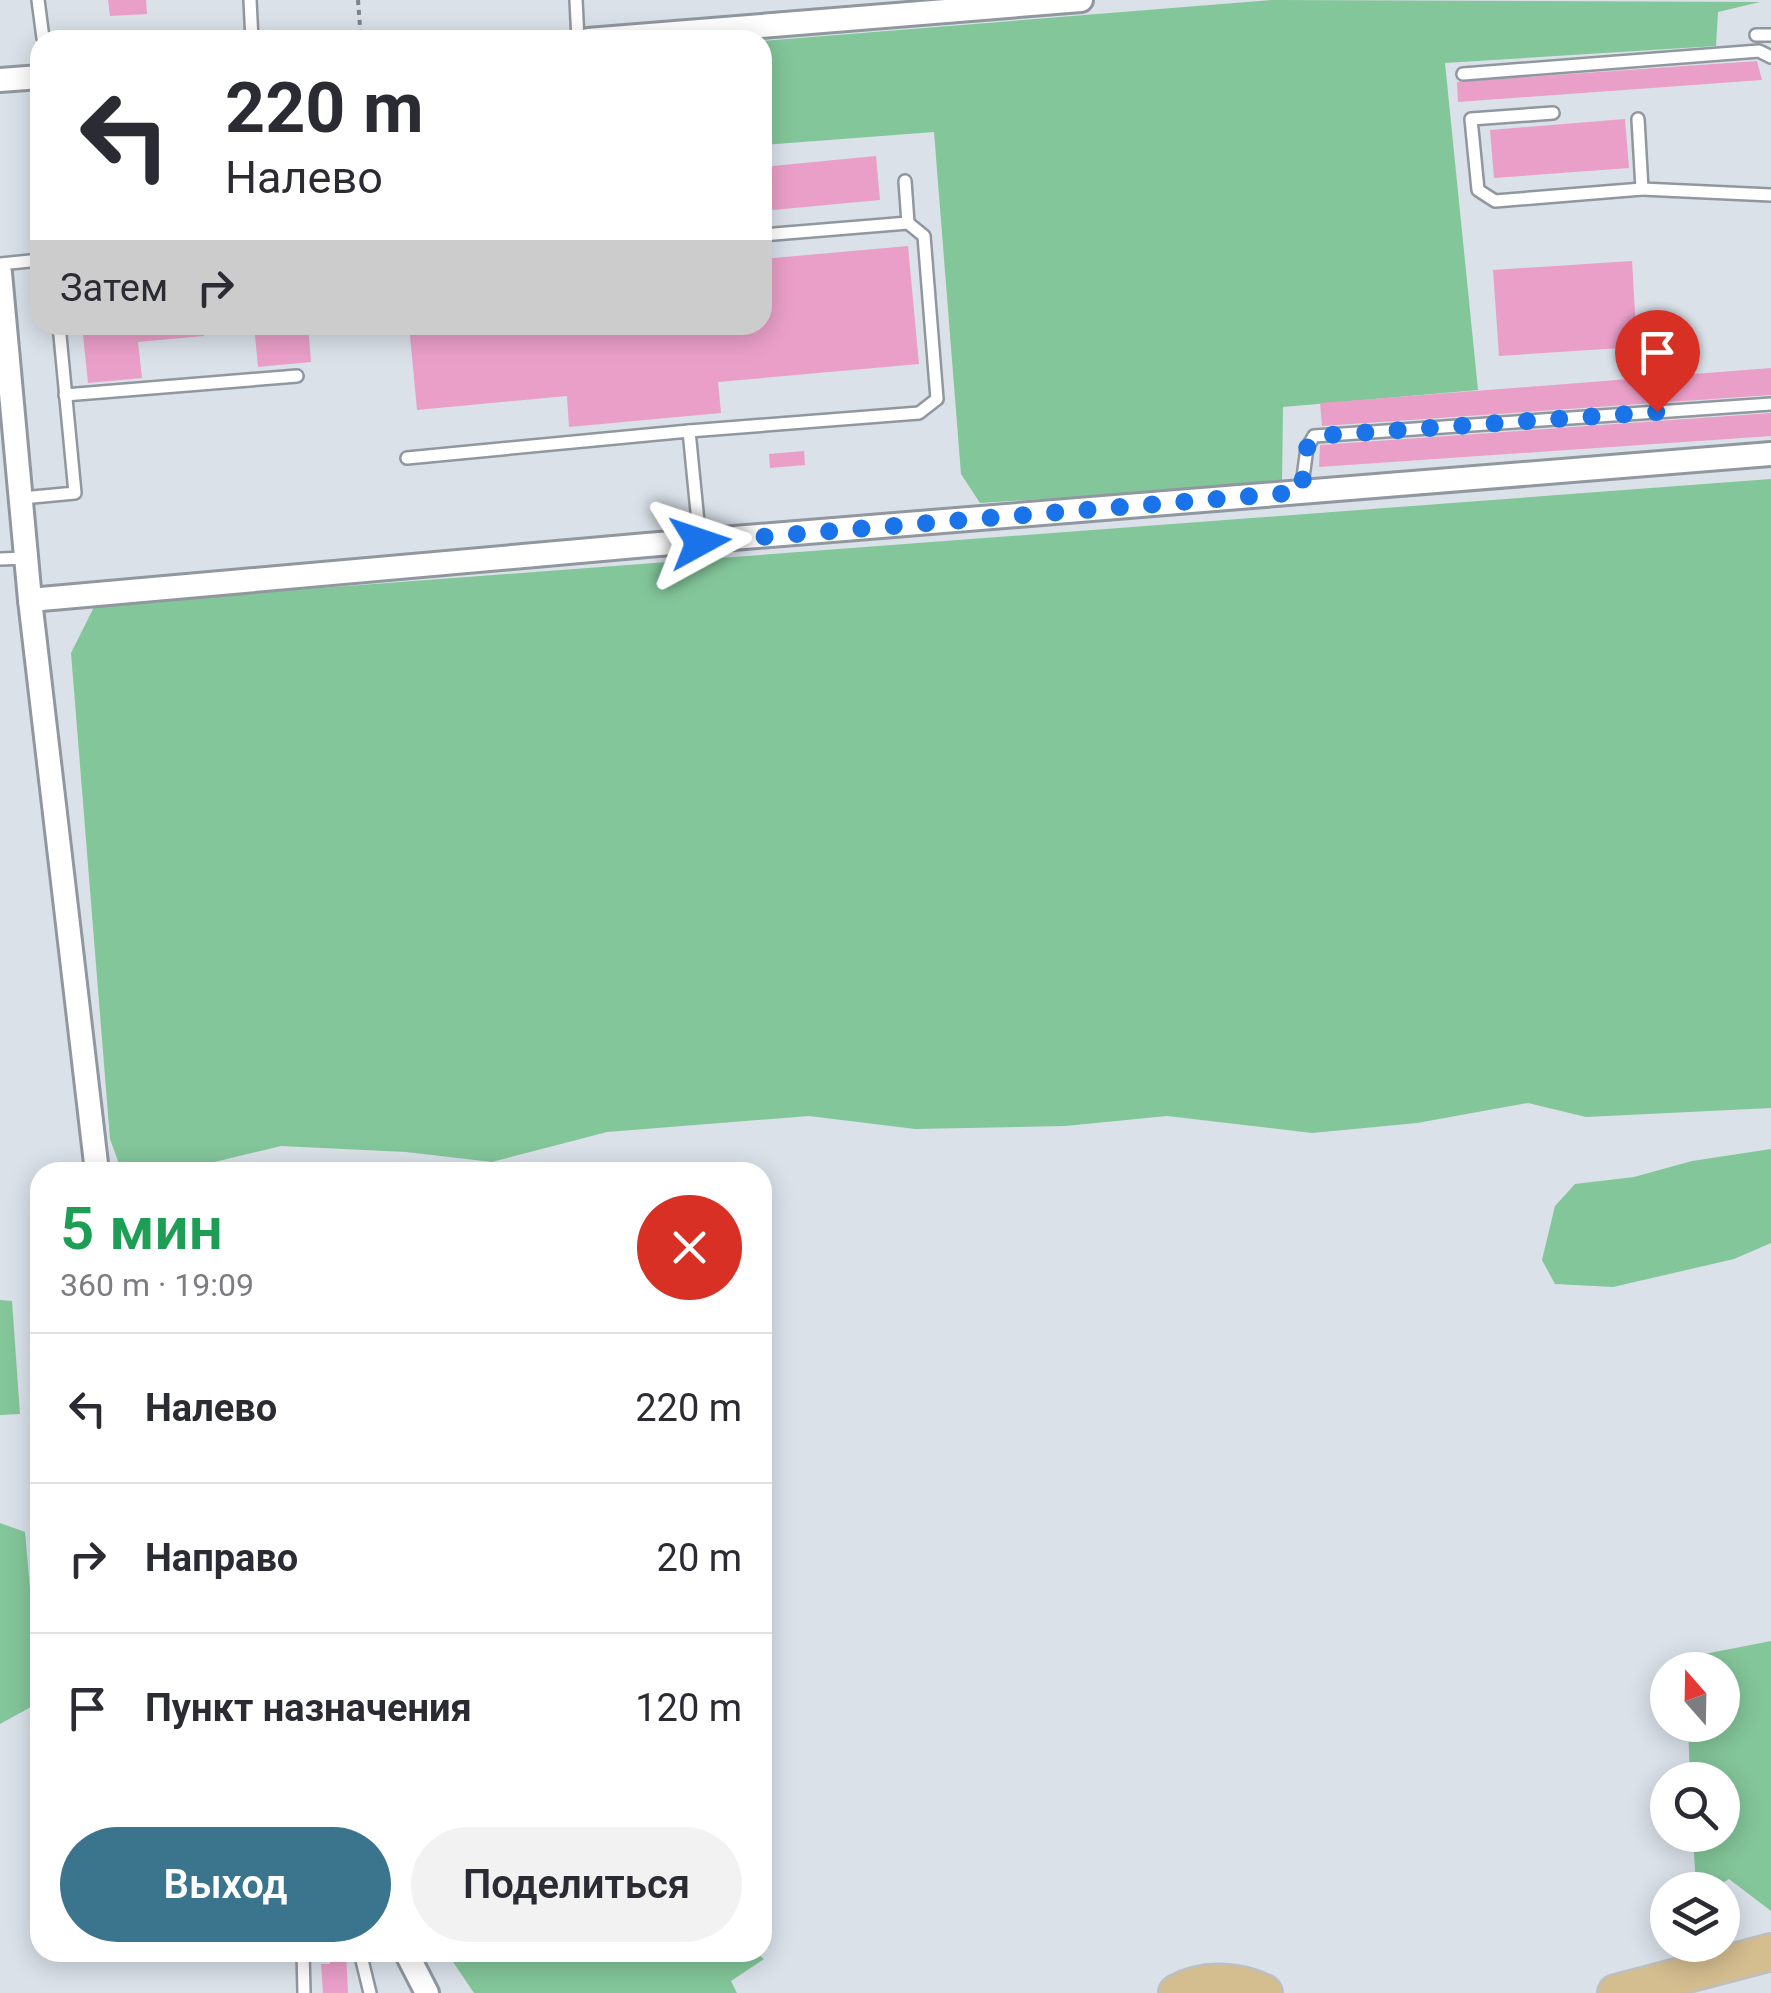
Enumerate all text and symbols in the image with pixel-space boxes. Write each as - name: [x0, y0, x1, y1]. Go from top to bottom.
- text: 220 m: [225, 67, 424, 149]
- icon: left: [60, 70, 190, 200]
- text: Налево: [225, 151, 383, 204]
- icon: right: [188, 260, 243, 315]
- text: Затем: [60, 266, 168, 310]
- pin: [1615, 310, 1700, 413]
- icon: arrive: [1630, 325, 1685, 380]
- position arrow: [648, 490, 752, 594]
- text: 5 мин: [60, 1193, 223, 1264]
- button: close: [637, 1195, 742, 1300]
- text: 360 m · 19:09: [60, 1266, 254, 1304]
- icon: left: [60, 1381, 115, 1436]
- text: Налево: [145, 1386, 277, 1430]
- text: 220 m: [635, 1386, 742, 1430]
- icon: right: [60, 1531, 115, 1586]
- text: Направо: [145, 1536, 298, 1580]
- text: 20 m: [657, 1536, 742, 1580]
- north arrow: [1650, 1652, 1740, 1742]
- map controls: [1650, 1652, 1740, 1962]
- icon: arrive: [60, 1681, 115, 1736]
- text: Пункт назначения: [145, 1686, 472, 1730]
- text: 120 m: [635, 1686, 742, 1730]
- button: search: [1650, 1762, 1740, 1852]
- button: Выход: [60, 1827, 391, 1942]
- button: Поделиться: [411, 1827, 742, 1942]
- button: layers: [1650, 1872, 1740, 1962]

